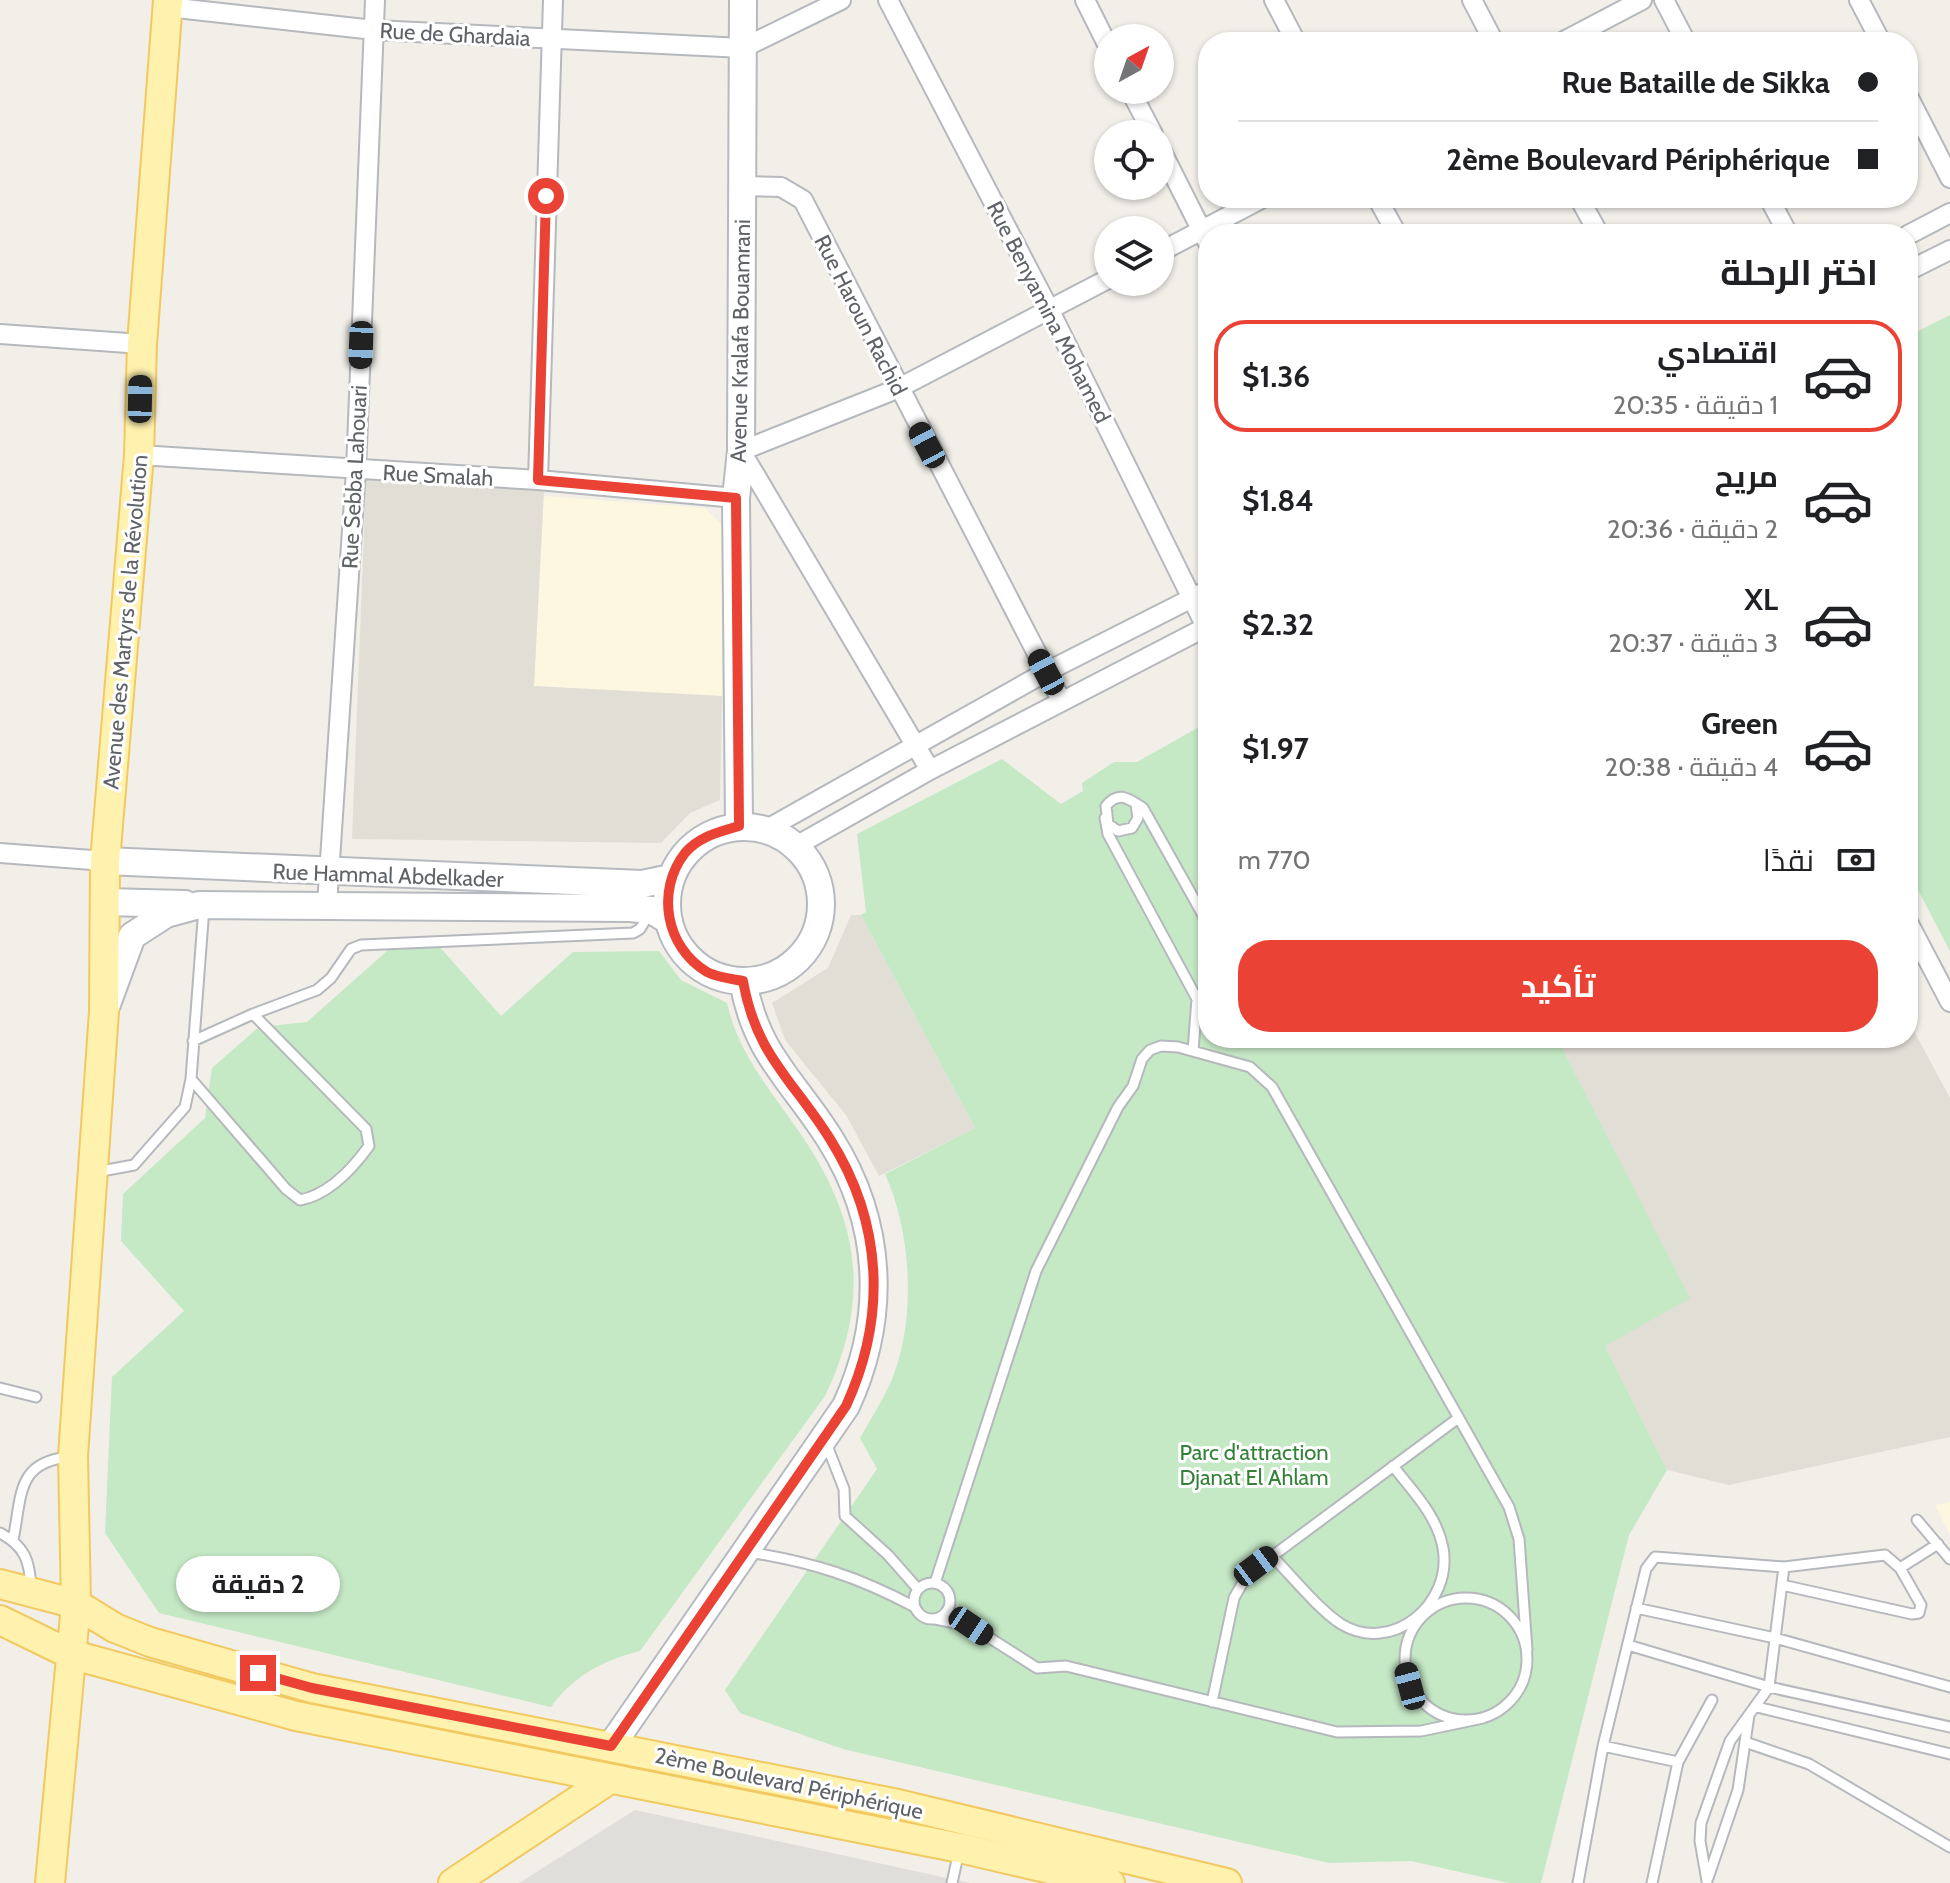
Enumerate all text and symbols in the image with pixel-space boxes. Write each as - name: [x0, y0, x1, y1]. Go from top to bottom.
- street label: Rue de Ghardaia: [379, 17, 531, 52]
- north arrow: [1094, 24, 1174, 104]
- map controls: [1094, 24, 1174, 296]
- text: Rue Bataille de Sikka: [1561, 64, 1830, 101]
- button: locate: [1094, 120, 1174, 200]
- text: 2ème Boulevard Périphérique: [1446, 141, 1830, 178]
- route start: [528, 178, 564, 214]
- street label: Rue Benyamina Mohamed: [981, 197, 1116, 428]
- button: layers: [1094, 216, 1174, 296]
- street label: Avenue Kralafa Bouamrani: [725, 219, 756, 463]
- street label: Rue Haroun Rachid: [808, 230, 913, 400]
- text: اختر الرحلة: [1720, 250, 1878, 294]
- car: [348, 321, 374, 369]
- text: اقتصادي: [1657, 334, 1778, 371]
- icon: car: [1802, 340, 1874, 412]
- text: $1.36: [1242, 358, 1310, 395]
- car: [128, 375, 152, 423]
- street label: Rue Sebba Lahouari: [336, 384, 373, 570]
- text: 1 دقيقة · 20:35: [1613, 389, 1778, 421]
- car: [905, 418, 949, 472]
- street label: Avenue des Martyrs de la Révolution: [97, 453, 154, 791]
- text: مريح: [1715, 458, 1778, 495]
- street label: Rue Smalah: [382, 459, 494, 492]
- icon: car: [1802, 464, 1874, 536]
- text: $1.84: [1242, 482, 1314, 519]
- text: 2 دقيقة · 20:36: [1607, 513, 1778, 545]
- text: XL: [1744, 581, 1778, 618]
- icon: car: [1802, 588, 1874, 660]
- text: $2.32: [1242, 606, 1314, 643]
- text: 3 دقيقة · 20:37: [1608, 627, 1778, 659]
- car: [1024, 645, 1068, 699]
- text: Green: [1701, 705, 1778, 742]
- icon: car: [1802, 712, 1874, 784]
- text: $1.97: [1242, 730, 1309, 767]
- text: 4 دقيقة · 20:38: [1605, 751, 1778, 783]
- icon: cash: [1834, 838, 1878, 882]
- text: نقدًا: [1763, 842, 1814, 879]
- text: 770 m: [1238, 844, 1311, 876]
- street label: Rue Hammal Abdelkader: [272, 858, 504, 893]
- button: تأكيد: [1238, 940, 1878, 1032]
- park label: Parc d'attraction Djanat El Ahlam: [1179, 1439, 1329, 1491]
- car: [1230, 1542, 1282, 1590]
- callout: 2 دقيقة: [176, 1557, 340, 1613]
- text: 2 دقيقة: [211, 1568, 305, 1600]
- car: [944, 1603, 998, 1649]
- route end: [240, 1655, 276, 1691]
- car: [1392, 1660, 1428, 1712]
- street label: 2ème Boulevard Périphérique: [652, 1742, 926, 1825]

